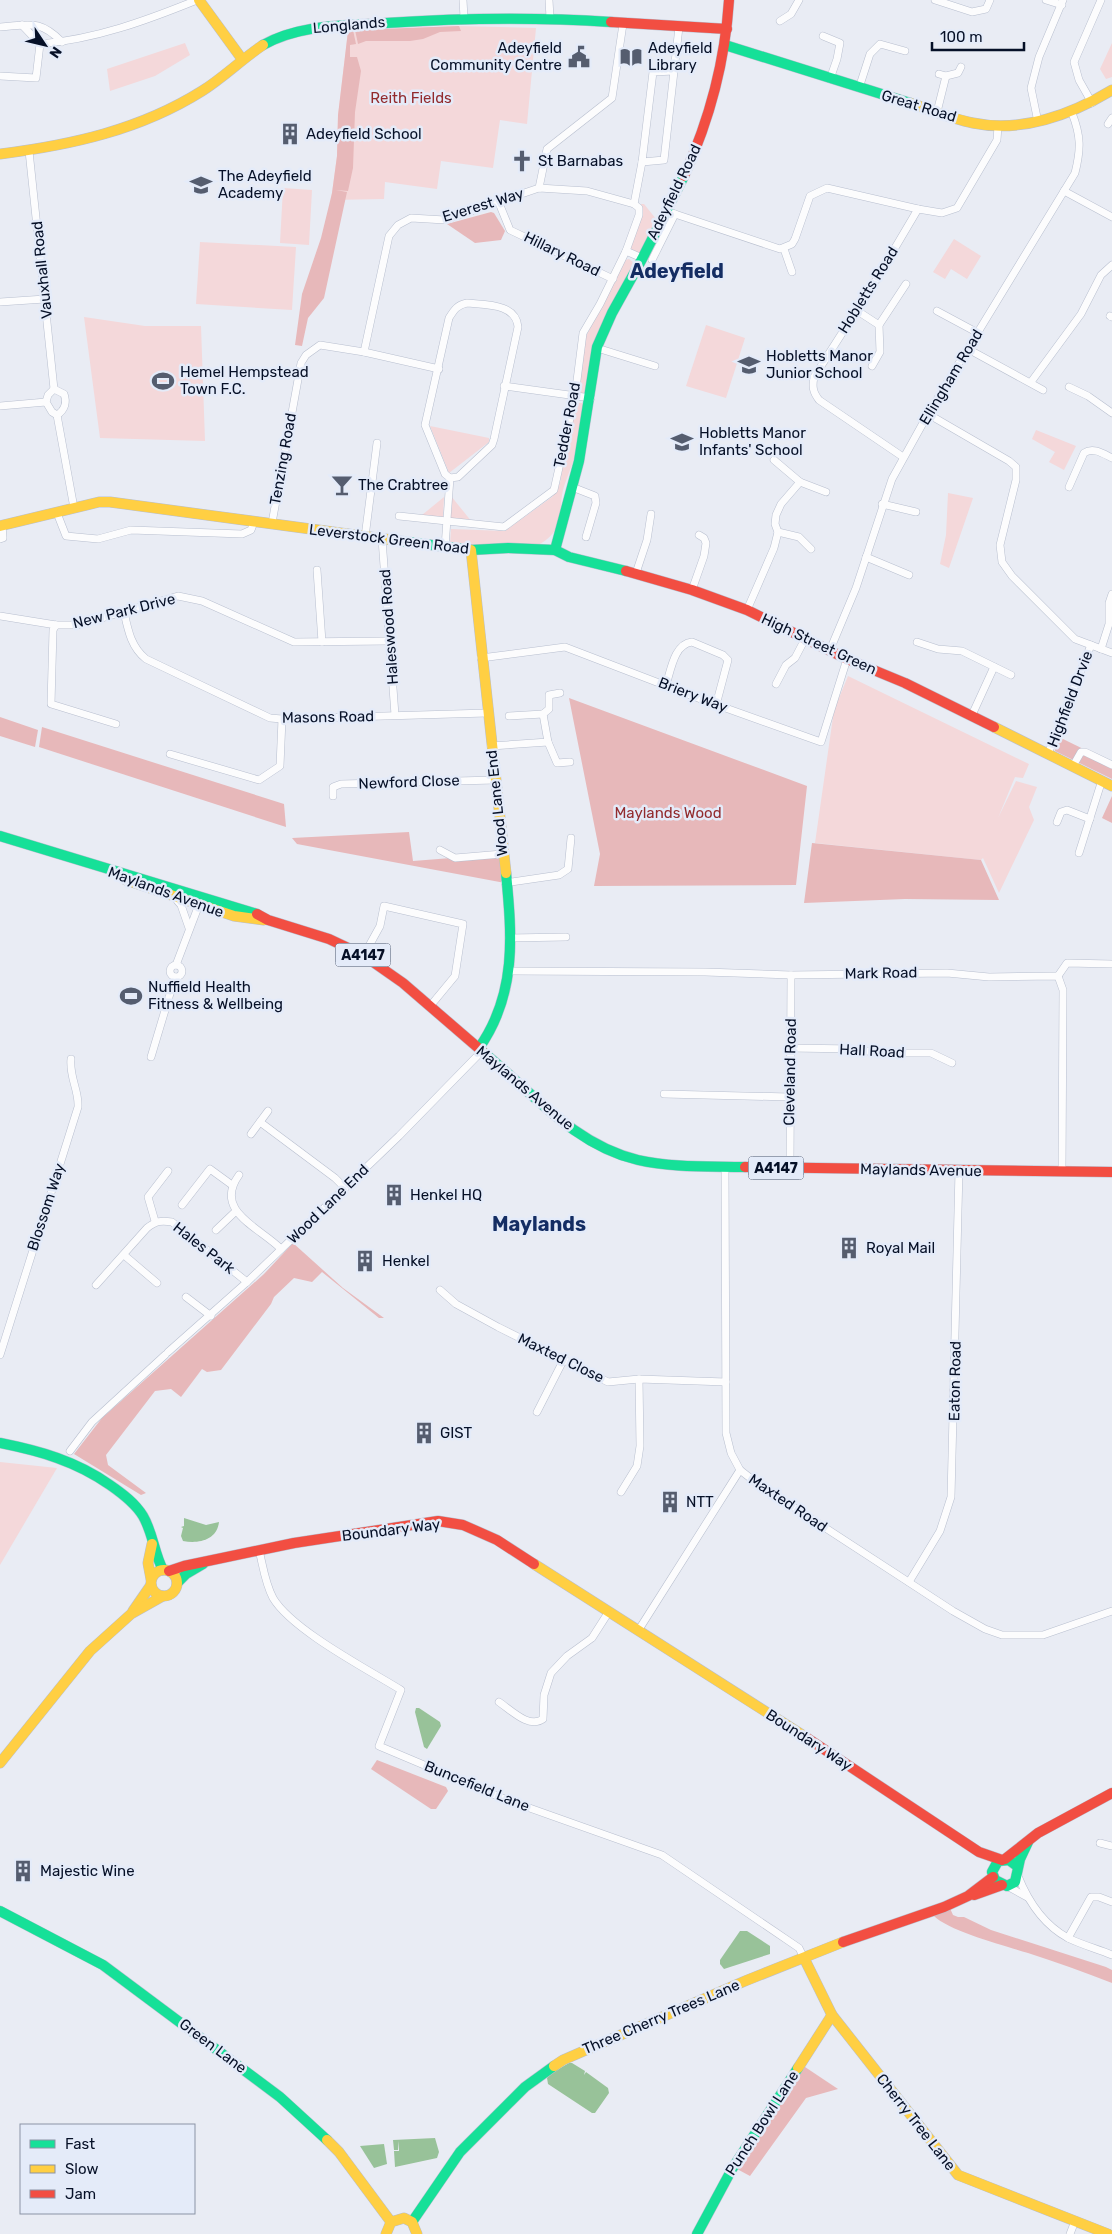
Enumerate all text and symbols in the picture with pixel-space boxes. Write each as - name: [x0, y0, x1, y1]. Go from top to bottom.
- street label: Longlands: [312, 13, 386, 37]
- north arrow: [20, 20, 70, 70]
- scale bar: [932, 20, 1024, 52]
- text: 100 m: [940, 28, 982, 46]
- place label: Adeyfield Community Centre: [430, 39, 562, 74]
- place label: Adeyfield Library: [648, 39, 712, 74]
- text: N: [45, 43, 65, 61]
- public building icon: Adeyfield Community Centre: [566, 44, 592, 70]
- library icon: Adeyfield Library: [618, 44, 644, 70]
- street label: Great Road: [879, 86, 959, 126]
- park label: Reith Fields: [370, 89, 452, 107]
- building icon: Adeyfield School: [277, 121, 303, 147]
- place label: Adeyfield School: [306, 125, 422, 143]
- street label: Adeyfield Road: [643, 141, 705, 243]
- church icon: St Barnabas: [509, 148, 535, 174]
- place label: St Barnabas: [538, 152, 623, 170]
- place label: The Adeyfield Academy: [218, 167, 312, 202]
- school or university icon: The Adeyfield Academy: [188, 172, 214, 198]
- street label: Everest Way: [440, 184, 526, 226]
- street label: Vauxhall Road: [28, 220, 56, 320]
- street label: Hillary Road: [521, 228, 603, 280]
- street label: Hobletts Road: [834, 243, 902, 337]
- district label: Adeyfield: [630, 259, 724, 283]
- street label: Ellingham Road: [915, 326, 987, 428]
- place label: Hobletts Manor Junior School: [766, 347, 873, 382]
- school or university icon: Hobletts Manor Junior School: [736, 352, 762, 378]
- place label: Hemel Hempstead Town F.C.: [180, 363, 309, 398]
- sports icon: Hemel Hempstead Town F.C.: [150, 368, 176, 394]
- street label: Tedder Road: [550, 381, 584, 469]
- street label: Tenzing Road: [266, 412, 300, 506]
- place label: Hobletts Manor Infants' School: [699, 424, 806, 459]
- school or university icon: Hobletts Manor Infants' School: [669, 429, 695, 455]
- bar icon: The Crabtree: [329, 472, 355, 498]
- place label: The Crabtree: [358, 476, 449, 494]
- street label: Leverstock Green Road: [308, 520, 470, 558]
- street label: Haleswood Road: [376, 569, 402, 685]
- street label: New Park Drive: [71, 590, 177, 632]
- street label: High Street Green: [759, 609, 879, 679]
- street label: Highfield Drvie: [1043, 648, 1097, 750]
- street label: Briery Way: [656, 674, 730, 716]
- street label: Masons Road: [282, 707, 374, 727]
- street label: Wood Lane End: [482, 749, 512, 857]
- street label: Newford Close: [358, 771, 460, 793]
- park label: Maylands Wood: [614, 804, 722, 822]
- street label: Maylands Avenue: [106, 863, 226, 921]
- road number: A4147: [336, 944, 390, 966]
- street label: Mark Road: [844, 963, 918, 983]
- place label: Nuffield Health Fitness & Wellbeing: [148, 978, 283, 1013]
- sports icon: Nuffield Health Fitness & Wellbeing: [118, 983, 144, 1009]
- street label: Cleveland Road: [780, 1018, 800, 1126]
- street label: Hall Road: [839, 1040, 905, 1062]
- street label: Maylands Avenue: [473, 1042, 577, 1134]
- road number: A4147: [748, 1156, 804, 1180]
- street label: Maylands Avenue: [860, 1160, 982, 1180]
- street label: Blossom Way: [23, 1161, 69, 1253]
- street label: Wood Lane End: [283, 1161, 373, 1247]
- building icon: Henkel HQ: [381, 1182, 407, 1208]
- place label: Henkel HQ: [410, 1186, 482, 1204]
- district label: Maylands: [492, 1212, 586, 1236]
- street label: Hales Park: [169, 1218, 239, 1278]
- building icon: Royal Mail: [836, 1235, 862, 1261]
- place label: Royal Mail: [866, 1239, 935, 1257]
- building icon: Henkel: [352, 1248, 378, 1274]
- place label: Henkel: [382, 1252, 430, 1270]
- street label: Maxted Close: [515, 1329, 607, 1387]
- street label: Eaton Road: [945, 1341, 965, 1421]
- building icon: GIST: [411, 1420, 437, 1446]
- place label: GIST: [440, 1424, 473, 1442]
- street label: Maxted Road: [745, 1470, 831, 1536]
- building icon: NTT: [657, 1489, 683, 1515]
- place label: NTT: [686, 1493, 714, 1511]
- street label: Boundary Way: [341, 1515, 441, 1545]
- street label: Boundary Way: [763, 1705, 855, 1775]
- street label: Buncefield Lane: [422, 1757, 532, 1815]
- building icon: Majestic Wine: [10, 1858, 36, 1884]
- place label: Majestic Wine: [40, 1862, 135, 1880]
- street label: Three Cherry Trees Lane: [580, 1976, 742, 2058]
- street label: Green Lane: [176, 2015, 250, 2077]
- street label: Punch Bowl Lane: [722, 2067, 802, 2179]
- street label: Cherry Tree Lane: [873, 2070, 959, 2174]
- legend: [20, 2124, 195, 2214]
- text: Fast: [65, 2135, 95, 2153]
- text: Slow: [65, 2160, 98, 2178]
- text: Jam: [65, 2185, 96, 2203]

